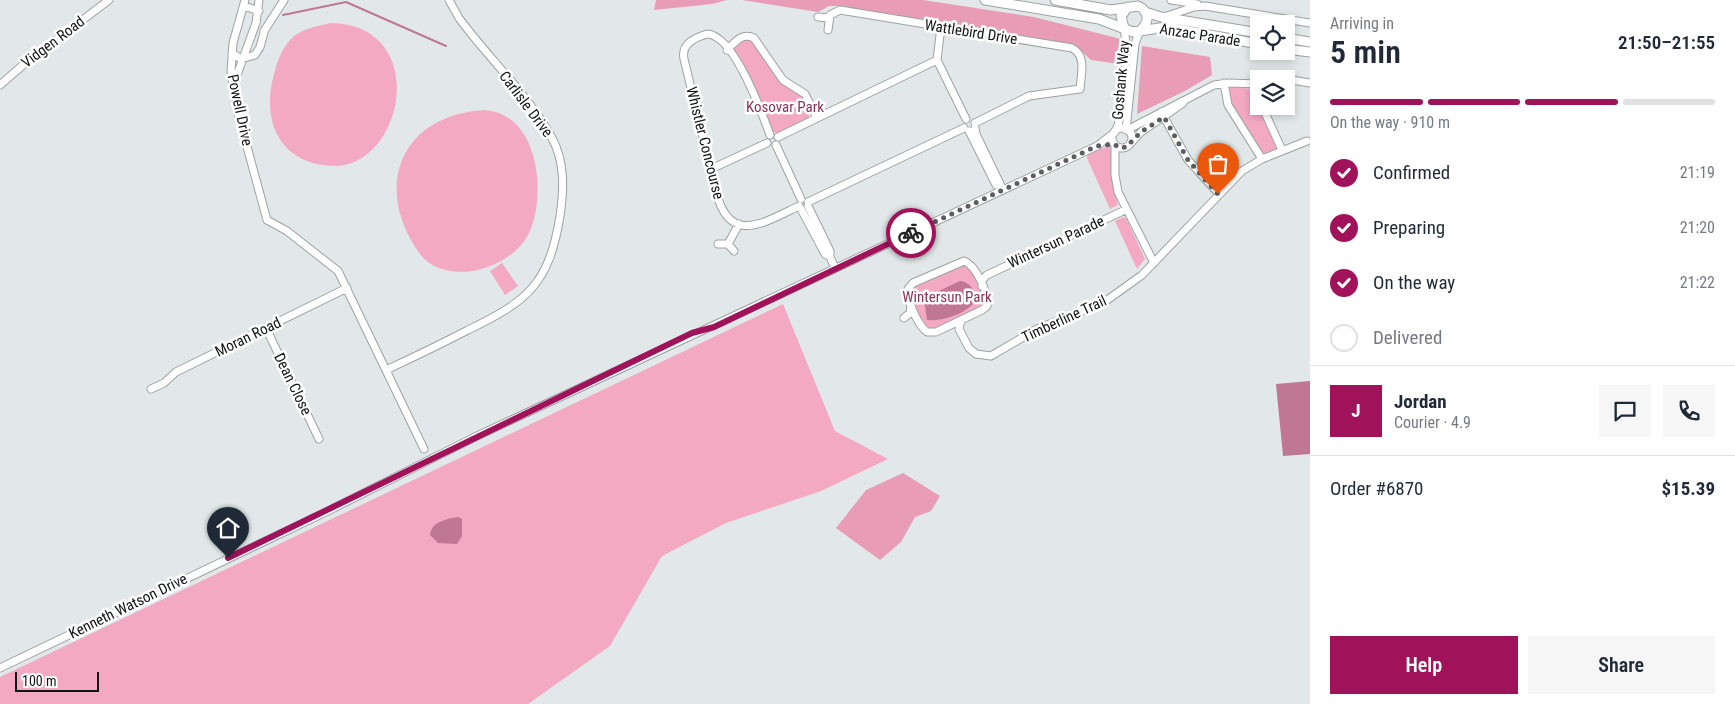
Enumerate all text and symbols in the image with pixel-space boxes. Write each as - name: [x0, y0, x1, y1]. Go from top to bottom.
- street label: Vidgen Road: [18, 12, 88, 72]
- text: Arriving in: [1330, 14, 1394, 33]
- map controls: [1250, 15, 1295, 115]
- button: locate: [1250, 15, 1295, 60]
- street label: Wattlebird Drive: [923, 16, 1019, 48]
- street label: Anzac Parade: [1158, 20, 1242, 50]
- text: 21:50–21:55: [1618, 31, 1715, 54]
- text: 5 min: [1330, 33, 1401, 71]
- street label: Goshank Way: [1109, 40, 1133, 120]
- street label: Carlisle Drive: [495, 68, 557, 140]
- button: layers: [1250, 70, 1295, 115]
- street label: Powell Drive: [224, 73, 256, 147]
- street label: Whistler Concourse: [682, 85, 728, 201]
- park label: Kosovar Park: [746, 98, 824, 116]
- text: On the way · 910 m: [1330, 113, 1450, 132]
- pin: [1197, 143, 1239, 194]
- icon: bag: [1204, 150, 1232, 178]
- icon: check: [1330, 159, 1358, 187]
- text: Confirmed: [1373, 161, 1450, 184]
- text: 21:19: [1680, 163, 1715, 182]
- courier: [886, 208, 936, 258]
- street label: Wintersun Parade: [1005, 212, 1107, 272]
- icon: check: [1330, 214, 1358, 242]
- text: Preparing: [1373, 216, 1445, 239]
- text: 21:20: [1680, 218, 1715, 237]
- icon: bike: [897, 219, 925, 247]
- icon: check: [1330, 269, 1358, 297]
- text: On the way: [1373, 271, 1455, 294]
- text: 21:22: [1680, 273, 1715, 292]
- park label: Wintersun Park: [902, 288, 992, 306]
- street label: Timberline Trail: [1019, 292, 1109, 346]
- street label: Moran Road: [212, 313, 284, 361]
- text: Delivered: [1373, 326, 1442, 349]
- street label: Dean Close: [270, 350, 316, 418]
- button: chat: [1599, 385, 1651, 437]
- button: phone: [1663, 385, 1715, 437]
- text: Jordan: [1394, 390, 1447, 413]
- text: J: [1351, 399, 1361, 422]
- text: Courier · 4.9: [1394, 413, 1471, 432]
- text: Order #6870: [1330, 477, 1423, 500]
- text: $15.39: [1661, 477, 1715, 500]
- pin: [207, 507, 249, 558]
- icon: home: [214, 514, 242, 542]
- street label: Kenneth Watson Drive: [66, 570, 190, 642]
- button: Help: [1330, 636, 1518, 694]
- button: Share: [1528, 636, 1715, 694]
- scale bar: [15, 669, 99, 692]
- text: 100 m: [22, 673, 57, 689]

